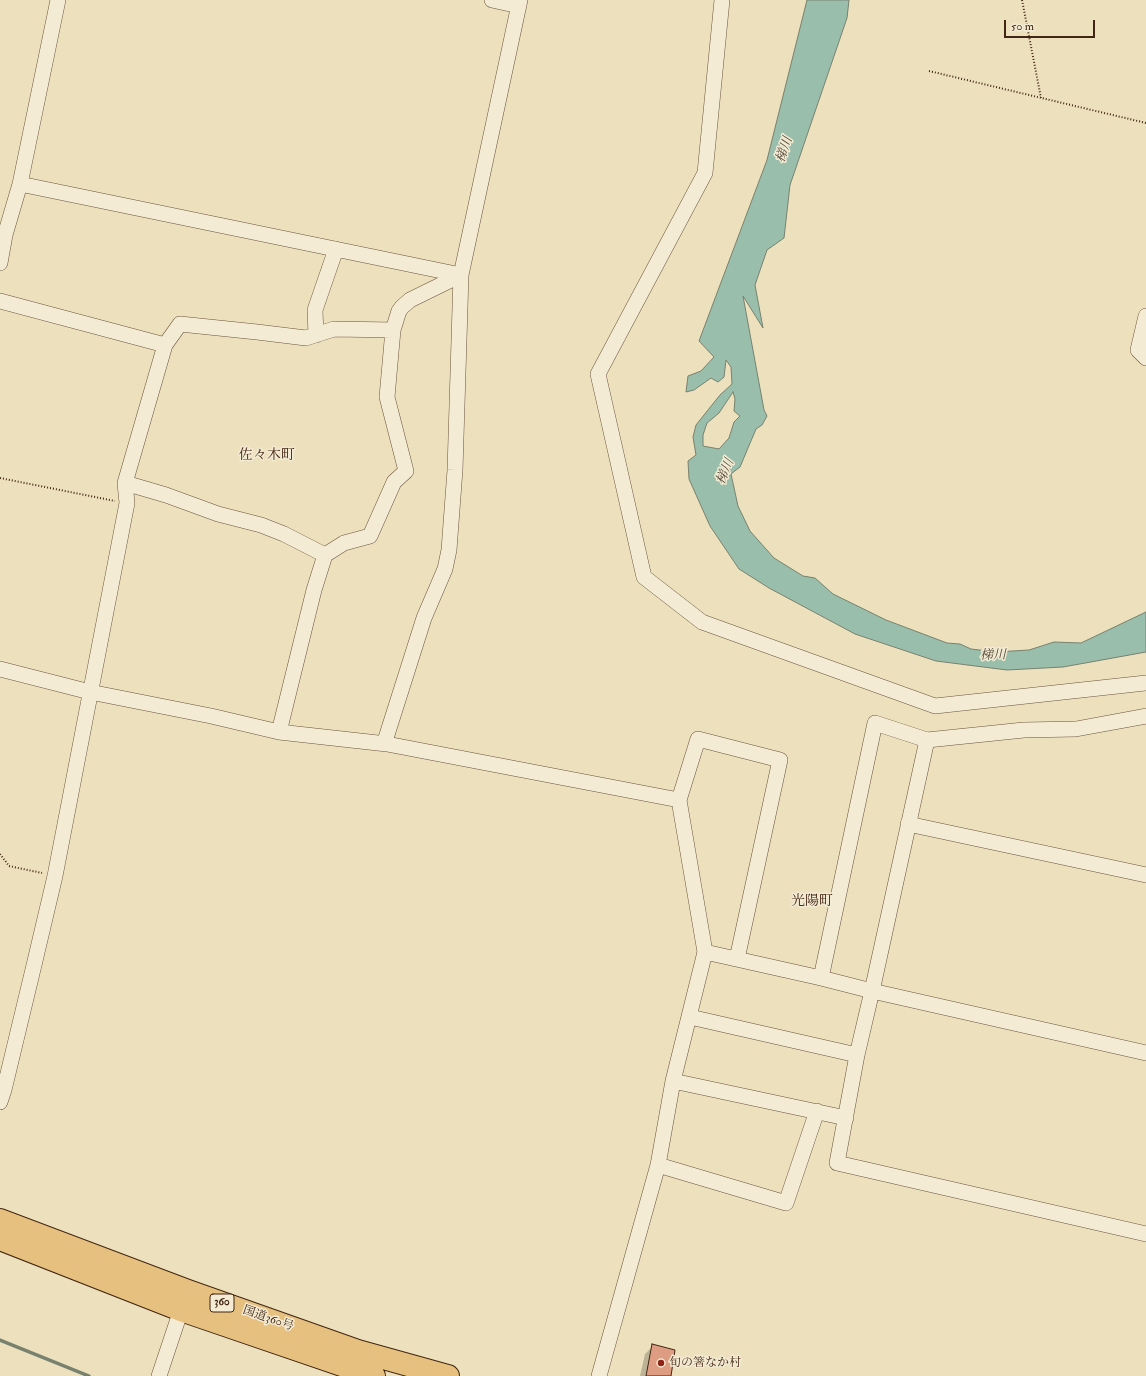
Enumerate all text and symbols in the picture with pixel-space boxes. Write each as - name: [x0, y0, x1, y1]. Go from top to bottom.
- scale bar: [1006, 12, 1097, 38]
- text: 50 m: [1011, 19, 1034, 34]
- water label: 梯川: [773, 135, 797, 165]
- district label: 佐々木町: [239, 448, 295, 464]
- water label: 梯川: [714, 457, 738, 487]
- water label: 梯川: [980, 648, 1006, 664]
- district label: 光陽町: [791, 894, 833, 910]
- road number: 360: [210, 1294, 234, 1312]
- street label: 国道360号: [241, 1304, 295, 1334]
- place label: 旬の箸なか村: [669, 1356, 741, 1370]
- marker: 旬の箸なか村: [656, 1358, 666, 1368]

